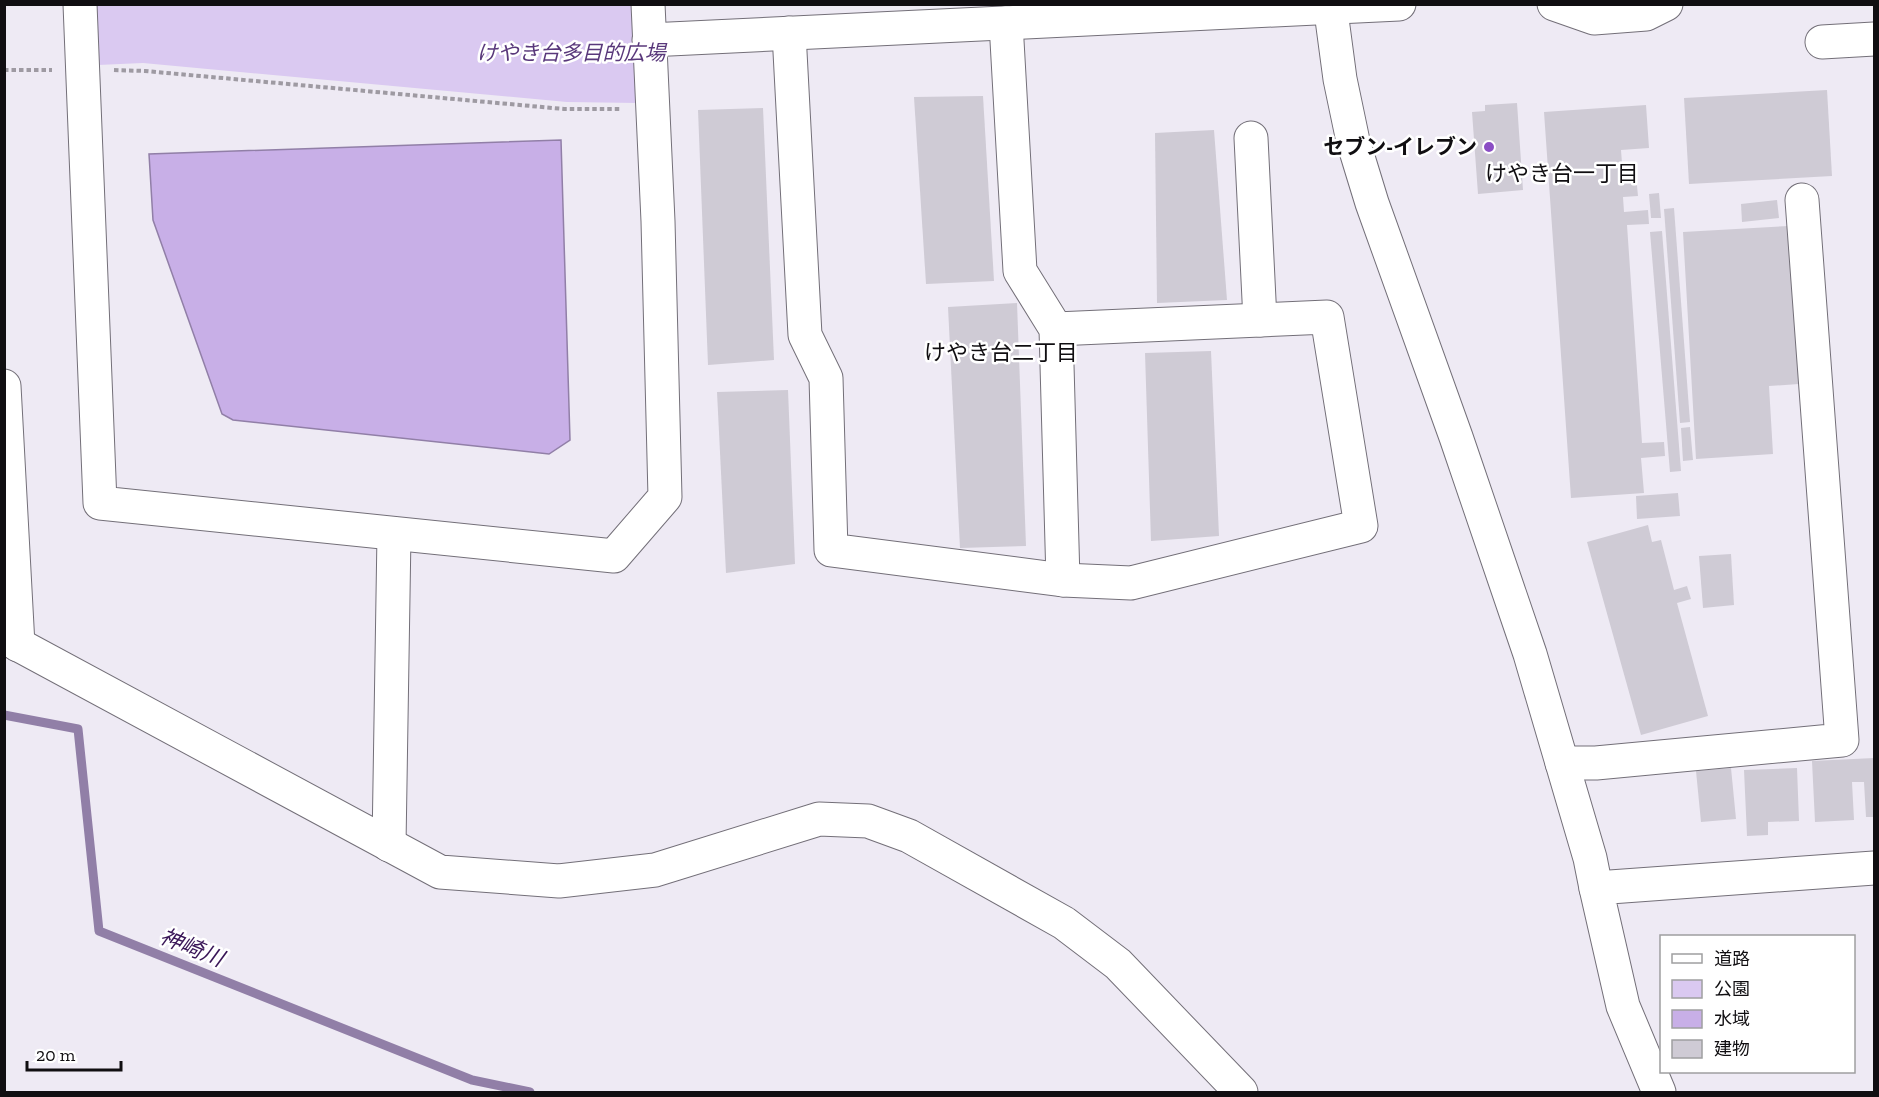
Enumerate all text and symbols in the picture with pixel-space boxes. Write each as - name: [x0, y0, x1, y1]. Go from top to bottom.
- park label: けやき台多目的広場: [477, 40, 667, 65]
- place label: セブン-イレブン: [1323, 134, 1477, 159]
- marker: セブン-イレブン: [1482, 140, 1496, 154]
- district label: けやき台一丁目: [1485, 160, 1639, 187]
- district label: けやき台二丁目: [924, 339, 1078, 366]
- water label: 神崎川: [156, 923, 229, 973]
- legend: [1660, 935, 1855, 1073]
- text: 道路: [1714, 948, 1750, 970]
- text: 公園: [1714, 978, 1750, 1000]
- text: 水域: [1714, 1008, 1750, 1030]
- scale bar: [27, 1034, 122, 1072]
- text: 建物: [1714, 1038, 1750, 1060]
- text: 20 m: [36, 1044, 76, 1066]

